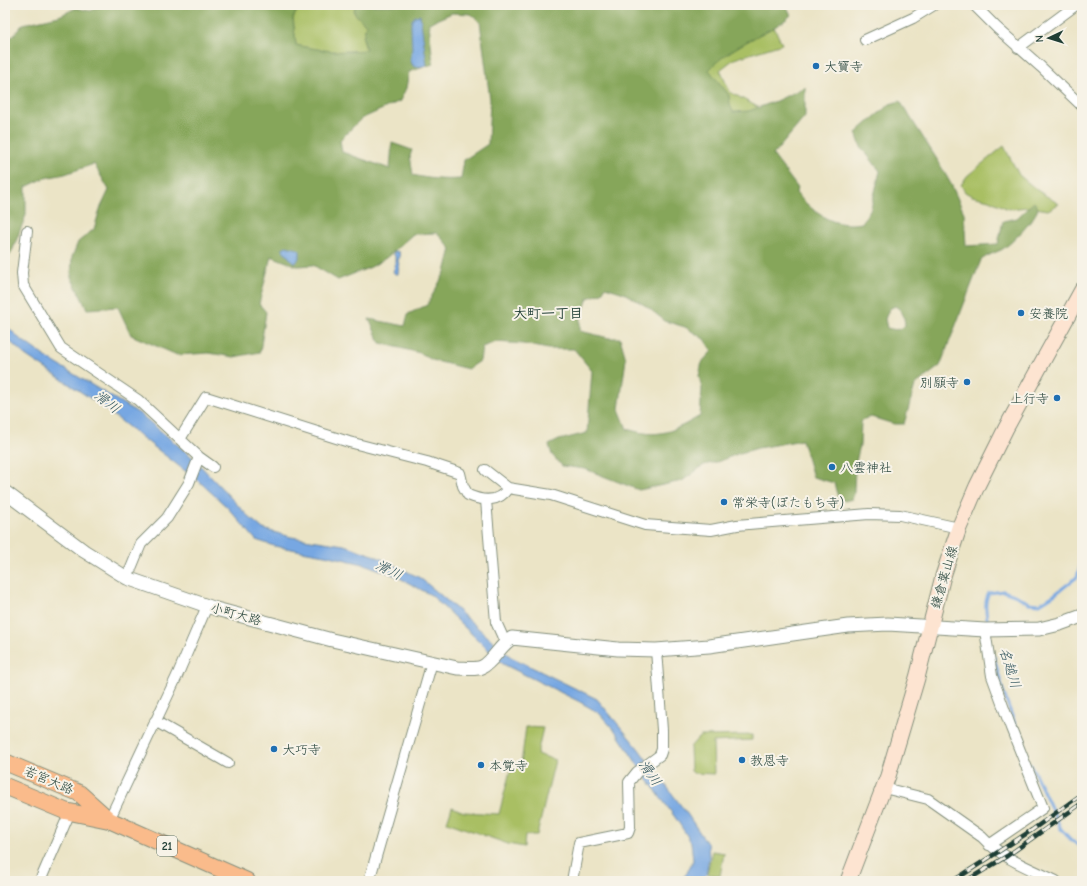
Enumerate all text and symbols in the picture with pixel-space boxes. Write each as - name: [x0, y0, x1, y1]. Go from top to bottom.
- north arrow: [1029, 18, 1069, 58]
- text: N: [1033, 35, 1046, 43]
- place label: 大寶寺: [824, 59, 863, 74]
- marker: 大寶寺: [811, 61, 821, 71]
- district label: 大町一丁目: [513, 305, 583, 322]
- place label: 安養院: [1029, 306, 1068, 321]
- marker: 安養院: [1016, 308, 1026, 318]
- place label: 別願寺: [920, 375, 959, 390]
- marker: 別願寺: [962, 377, 972, 387]
- water label: 滑川: [91, 387, 123, 417]
- place label: 上行寺: [1010, 391, 1049, 406]
- marker: 上行寺: [1052, 393, 1062, 403]
- place label: 八雲神社: [840, 460, 892, 475]
- marker: 八雲神社: [827, 462, 837, 472]
- place label: 常栄寺(ぼたもち寺): [732, 495, 844, 510]
- marker: 常栄寺(ぼたもち寺): [719, 497, 729, 507]
- street label: 鎌倉葉山線: [928, 543, 960, 610]
- water label: 滑川: [373, 556, 405, 584]
- street label: 小町大路: [209, 600, 263, 628]
- water label: 名越川: [996, 645, 1024, 691]
- place label: 大巧寺: [282, 742, 321, 757]
- marker: 大巧寺: [269, 744, 279, 754]
- place label: 教恩寺: [750, 753, 789, 768]
- marker: 教恩寺: [737, 755, 747, 765]
- water label: 滑川: [635, 757, 665, 789]
- place label: 本覚寺: [489, 758, 528, 773]
- marker: 本覚寺: [476, 760, 486, 770]
- street label: 若宮大路: [22, 763, 76, 797]
- road number: 21: [157, 836, 177, 856]

